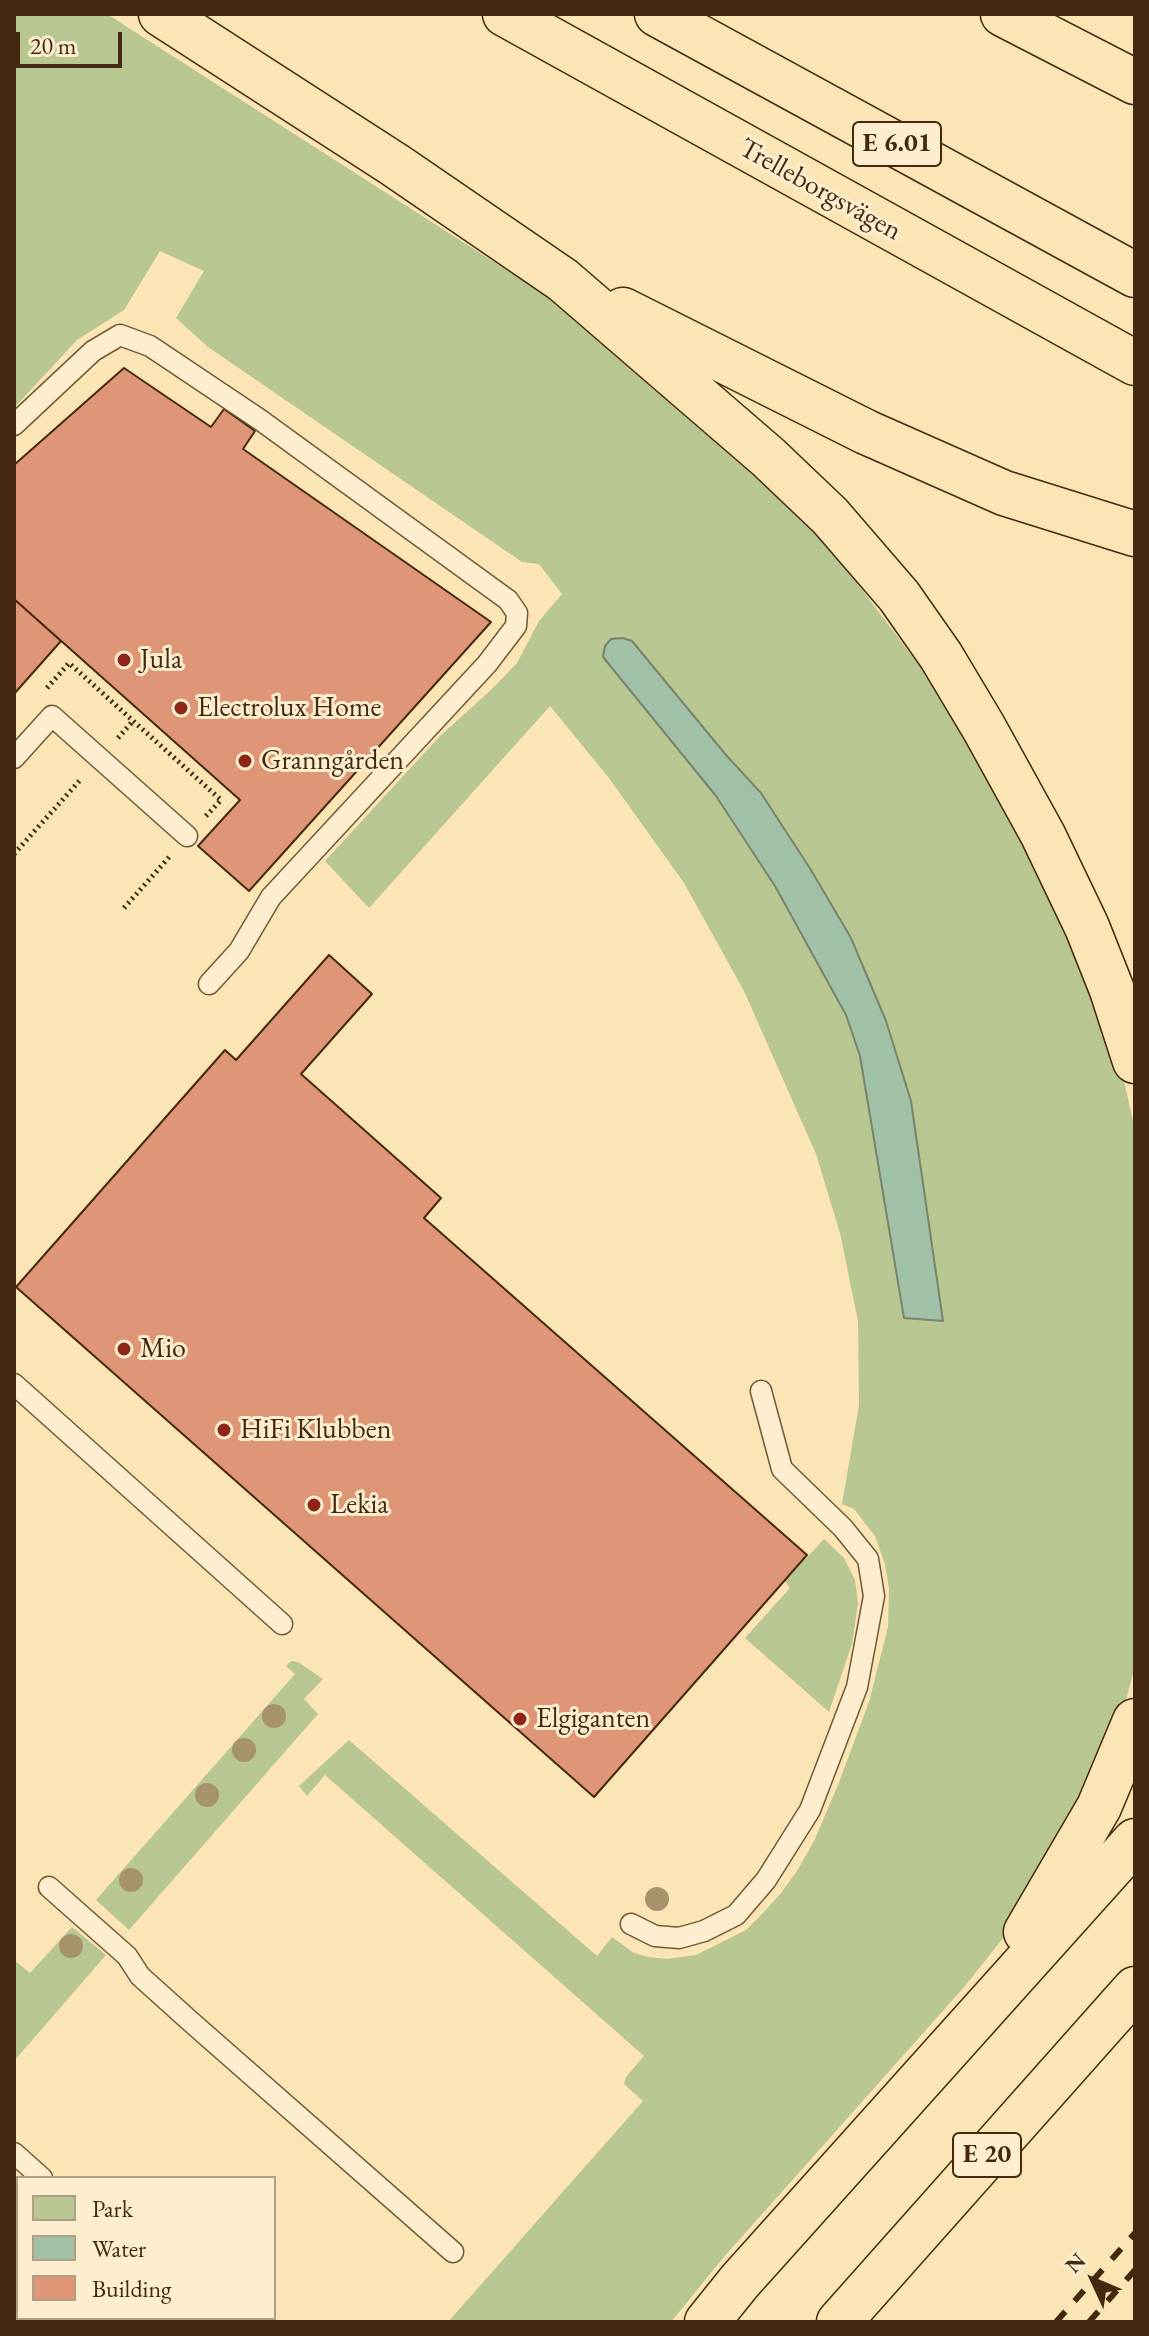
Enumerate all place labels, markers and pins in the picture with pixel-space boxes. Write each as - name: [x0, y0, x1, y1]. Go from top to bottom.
- place label: Jula: [140, 643, 182, 677]
- marker: Jula: [115, 651, 133, 669]
- place label: Electrolux Home: [197, 691, 381, 725]
- marker: Electrolux Home: [172, 699, 190, 717]
- place label: Granngården: [261, 744, 404, 778]
- marker: Granngården: [236, 752, 254, 770]
- place label: Mio: [140, 1332, 186, 1366]
- marker: Mio: [115, 1340, 133, 1358]
- place label: HiFi Klubben: [240, 1413, 391, 1447]
- marker: HiFi Klubben: [215, 1421, 233, 1439]
- place label: Lekia: [330, 1488, 388, 1522]
- marker: Lekia: [305, 1496, 323, 1514]
- place label: Elgiganten: [536, 1702, 650, 1736]
- marker: Elgiganten: [511, 1710, 529, 1728]

